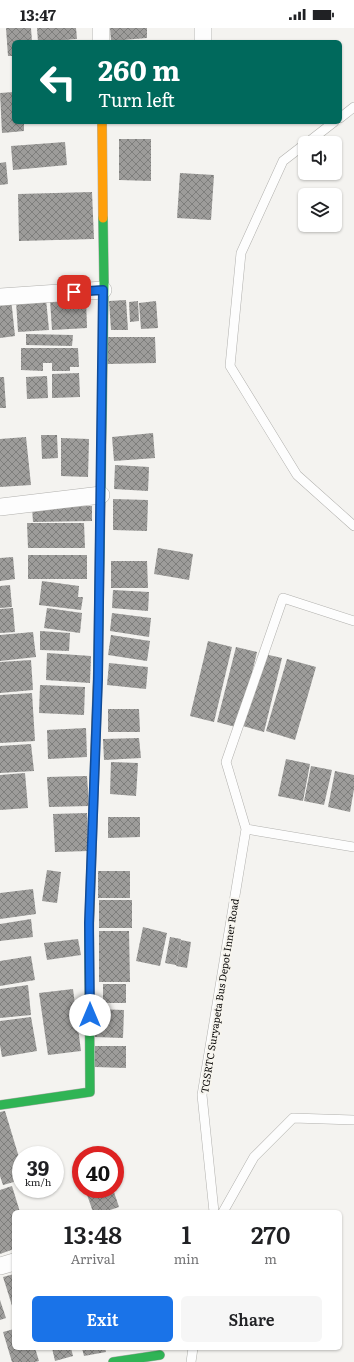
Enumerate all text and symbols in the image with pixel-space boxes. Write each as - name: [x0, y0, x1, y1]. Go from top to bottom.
- text: 13:47: [20, 3, 56, 26]
- text: 260 m: [98, 48, 180, 90]
- icon: left: [32, 56, 84, 108]
- text: Turn left: [98, 86, 175, 113]
- map controls: [298, 136, 342, 232]
- button: sound: [298, 136, 342, 180]
- button: layers: [298, 188, 342, 232]
- pin: [57, 275, 91, 309]
- icon: arrive: [63, 281, 85, 303]
- street label: TGSRTC Suryapeta Bus Depot Inner Road: [196, 897, 242, 1095]
- position arrow: [69, 994, 111, 1036]
- speed limit sign: 40: [72, 1146, 124, 1198]
- text: 39: [27, 1152, 49, 1182]
- text: km/h: [25, 1174, 51, 1189]
- text: 13:48: [64, 1216, 122, 1251]
- text: 1: [181, 1216, 191, 1251]
- text: 270: [251, 1216, 290, 1251]
- text: Arrival: [71, 1249, 115, 1268]
- text: min: [174, 1249, 199, 1268]
- text: m: [264, 1249, 277, 1268]
- button: Exit: [32, 1296, 173, 1342]
- button: Share: [181, 1296, 322, 1342]

